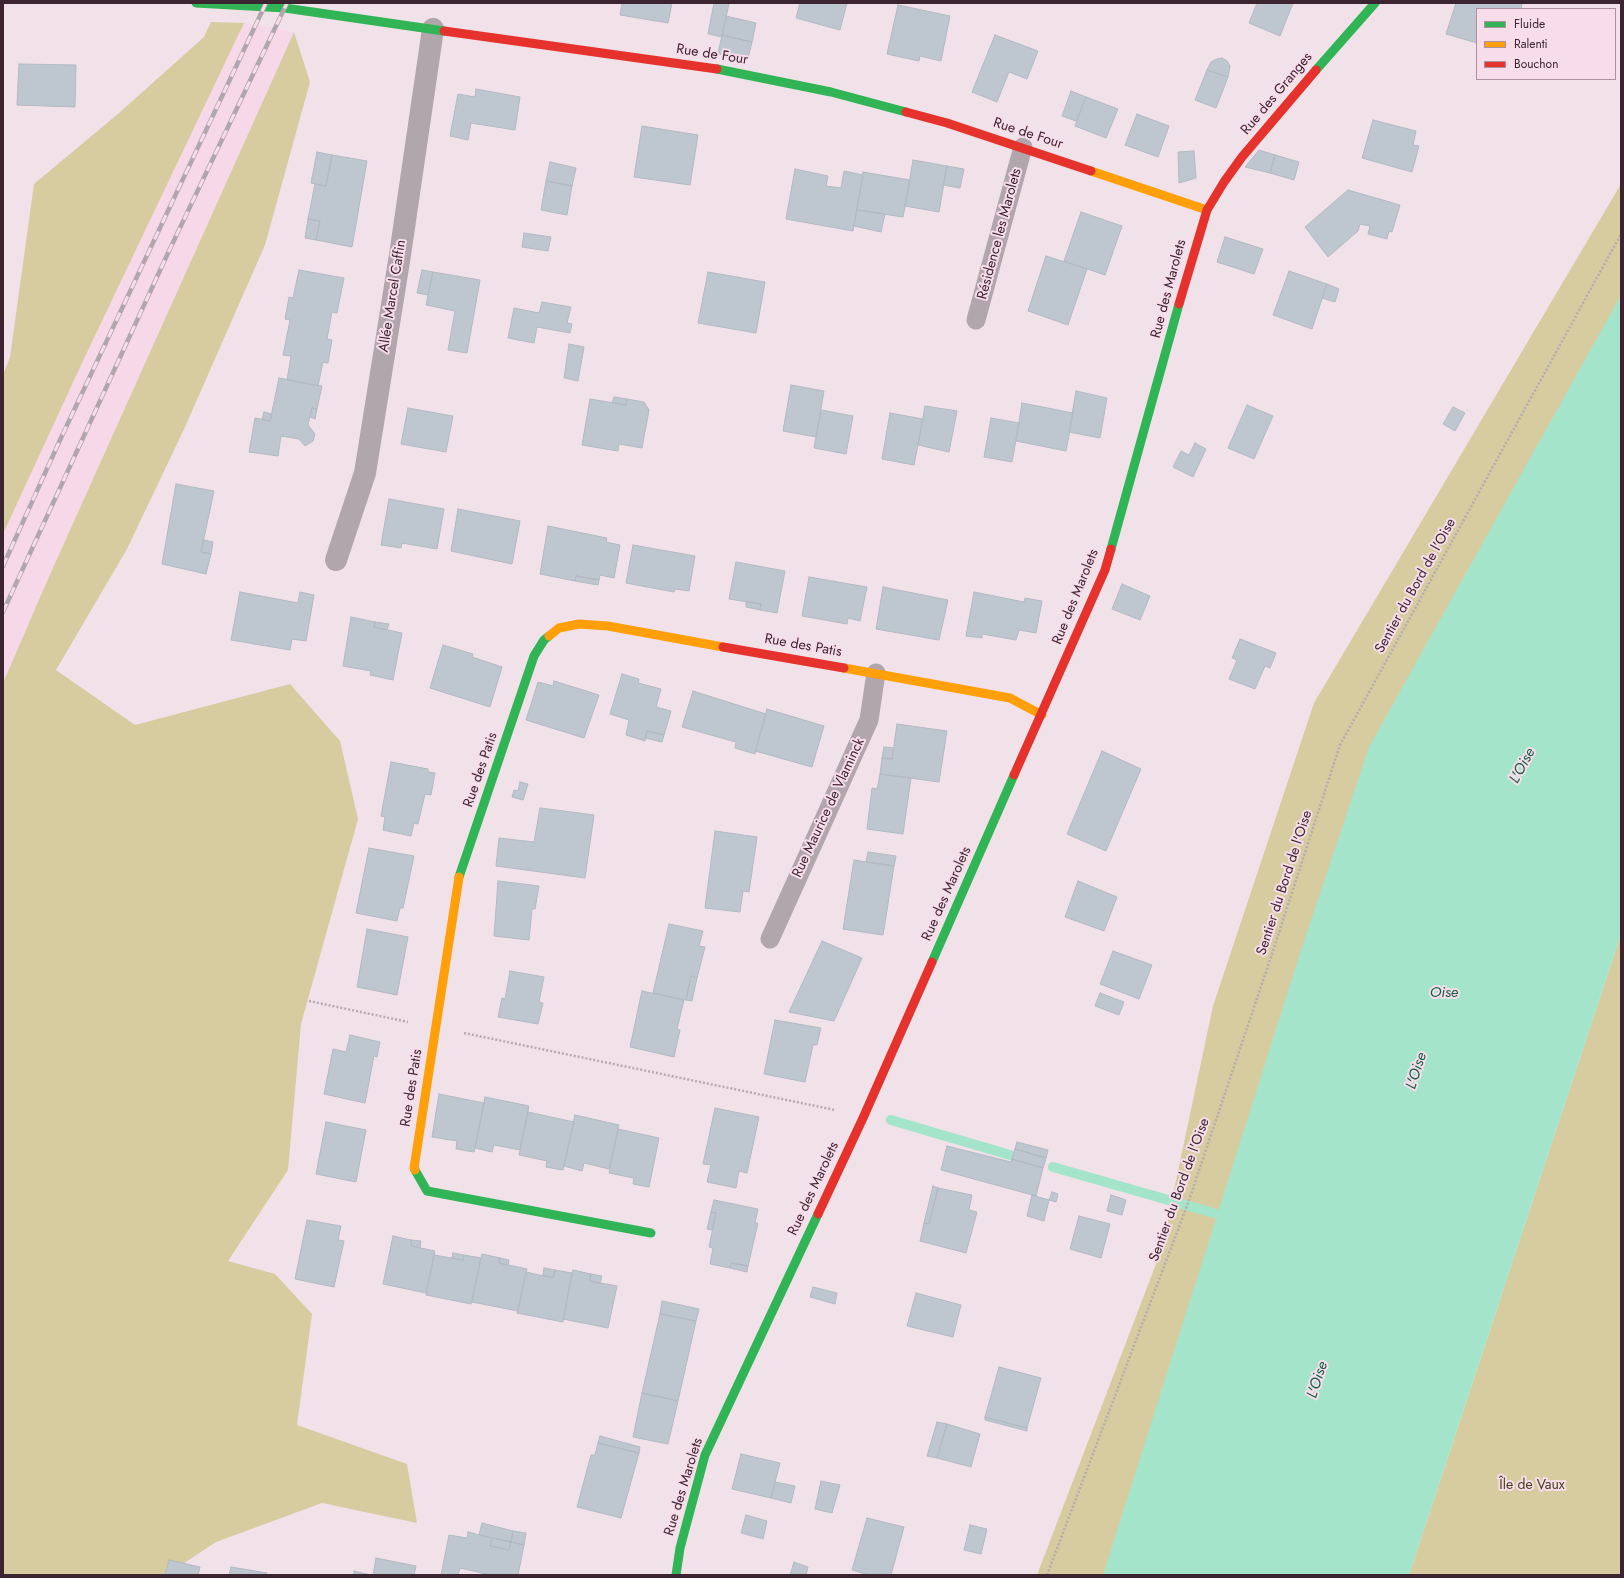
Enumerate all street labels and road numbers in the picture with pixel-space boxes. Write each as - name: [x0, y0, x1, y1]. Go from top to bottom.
- street label: Rue de Four: [675, 41, 749, 69]
- street label: Rue des Granges: [1238, 49, 1316, 139]
- street label: Rue de Four: [991, 115, 1065, 153]
- street label: Résidence les Marolets: [974, 167, 1026, 301]
- street label: Rue des Marolets: [1148, 238, 1190, 340]
- street label: Allée Marcel Caffin: [376, 239, 410, 353]
- street label: Sentier du Bord de l'Oise: [1372, 516, 1460, 656]
- street label: Rue des Marolets: [1049, 547, 1103, 647]
- street label: Rue des Patis: [763, 631, 843, 661]
- street label: Rue des Patis: [460, 730, 502, 810]
- street label: Rue Maurice de Vlaminck: [789, 736, 869, 880]
- street label: Sentier du Bord de l'Oise: [1254, 809, 1316, 957]
- street label: Rue des Marolets: [919, 844, 975, 944]
- street label: Rue des Patis: [398, 1048, 426, 1128]
- street label: Sentier du Bord de l'Oise: [1146, 1116, 1214, 1264]
- street label: Rue des Marolets: [785, 1140, 843, 1238]
- street label: Rue des Marolets: [661, 1436, 707, 1538]

